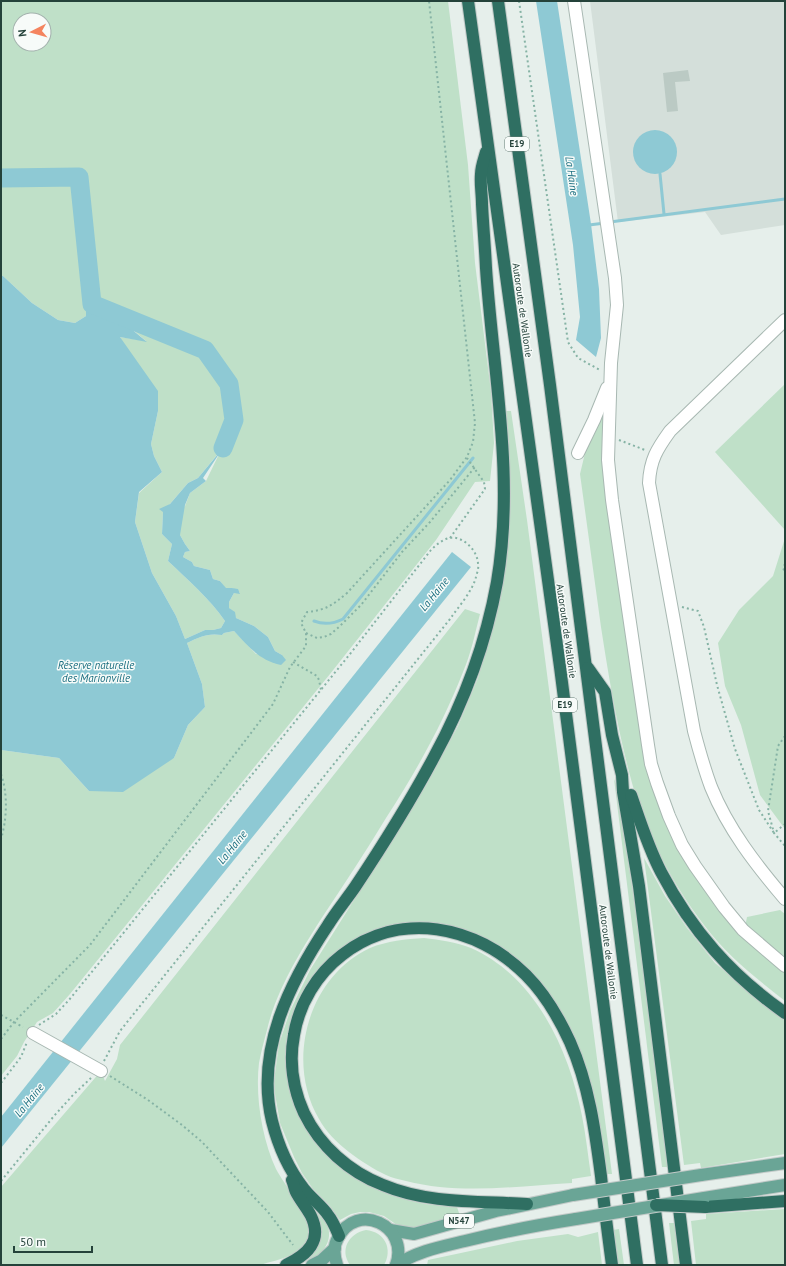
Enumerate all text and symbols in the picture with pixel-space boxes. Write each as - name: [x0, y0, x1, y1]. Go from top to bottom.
- north arrow: [12, 12, 52, 52]
- text: N: [15, 29, 29, 37]
- road number: E19: [505, 137, 529, 151]
- water label: La Haine: [562, 156, 582, 196]
- street label: Autoroute de Wallonie: [509, 262, 536, 358]
- water label: La Haine: [416, 574, 452, 614]
- street label: Autoroute de Wallonie: [553, 583, 580, 679]
- water label: Réserve naturelle des Marionville: [58, 658, 134, 685]
- road number: E19: [553, 698, 577, 712]
- water label: La Haine: [214, 827, 250, 867]
- street label: Autoroute de Wallonie: [596, 904, 621, 1000]
- water label: La Haine: [11, 1080, 47, 1120]
- road number: N547: [444, 1214, 474, 1228]
- scale bar: [14, 1228, 92, 1254]
- text: 50 m: [20, 1234, 46, 1249]

